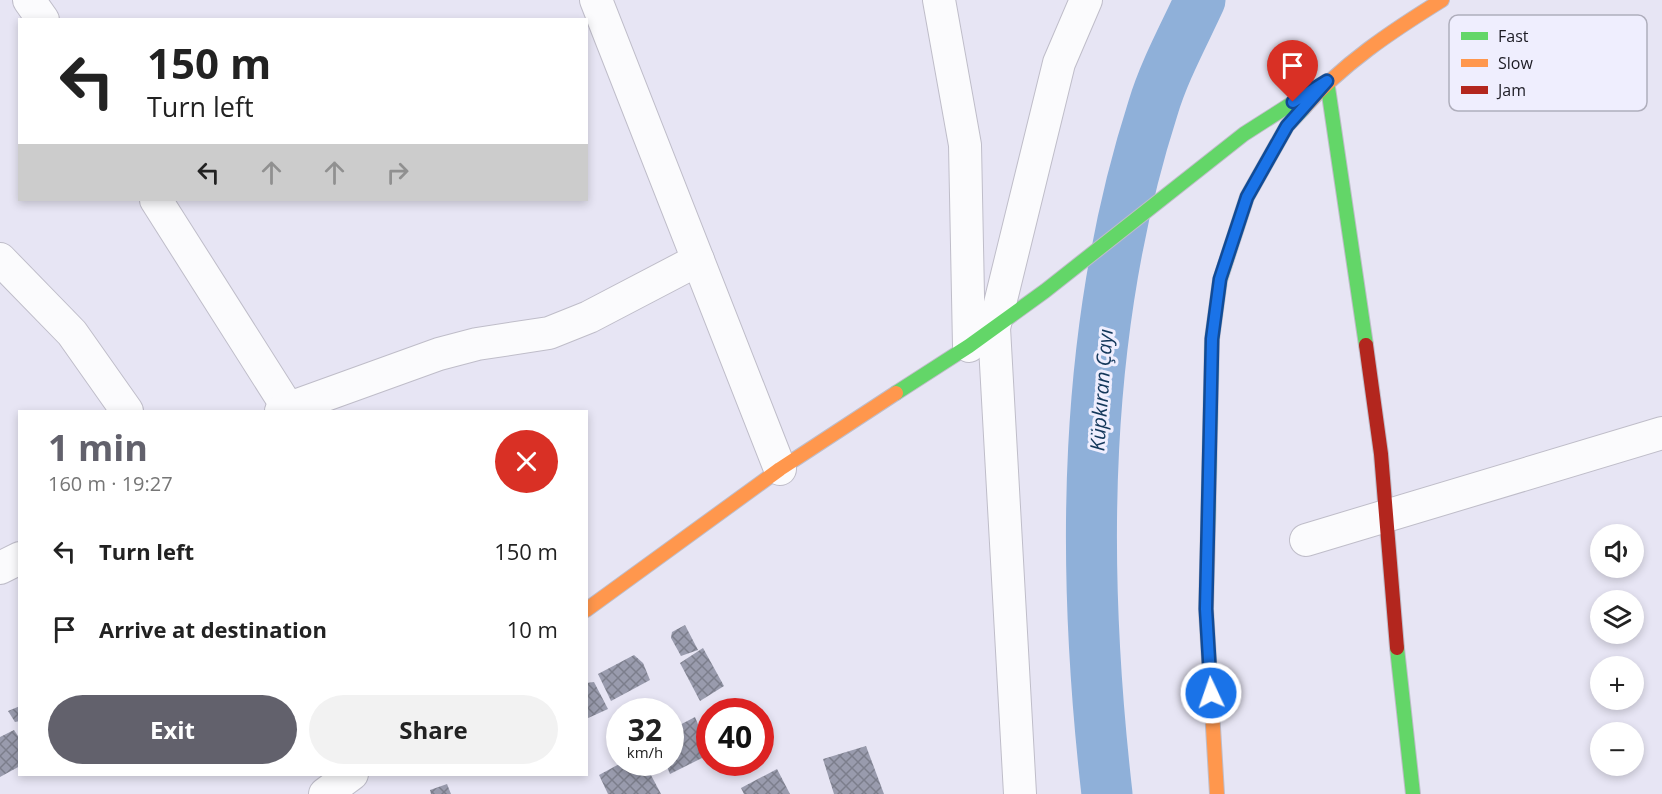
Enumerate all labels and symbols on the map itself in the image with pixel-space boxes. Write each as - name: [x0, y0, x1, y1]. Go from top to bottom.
- legend: [1449, 15, 1647, 111]
- text: Fast: [1498, 25, 1529, 47]
- pin: [1267, 40, 1318, 102]
- text: Slow: [1498, 52, 1533, 74]
- text: Jam: [1496, 79, 1526, 101]
- water label: Küpkıran Çayı: [1083, 328, 1119, 452]
- position arrow: [1179, 661, 1243, 725]
- speed limit sign: 40: [696, 698, 774, 776]

